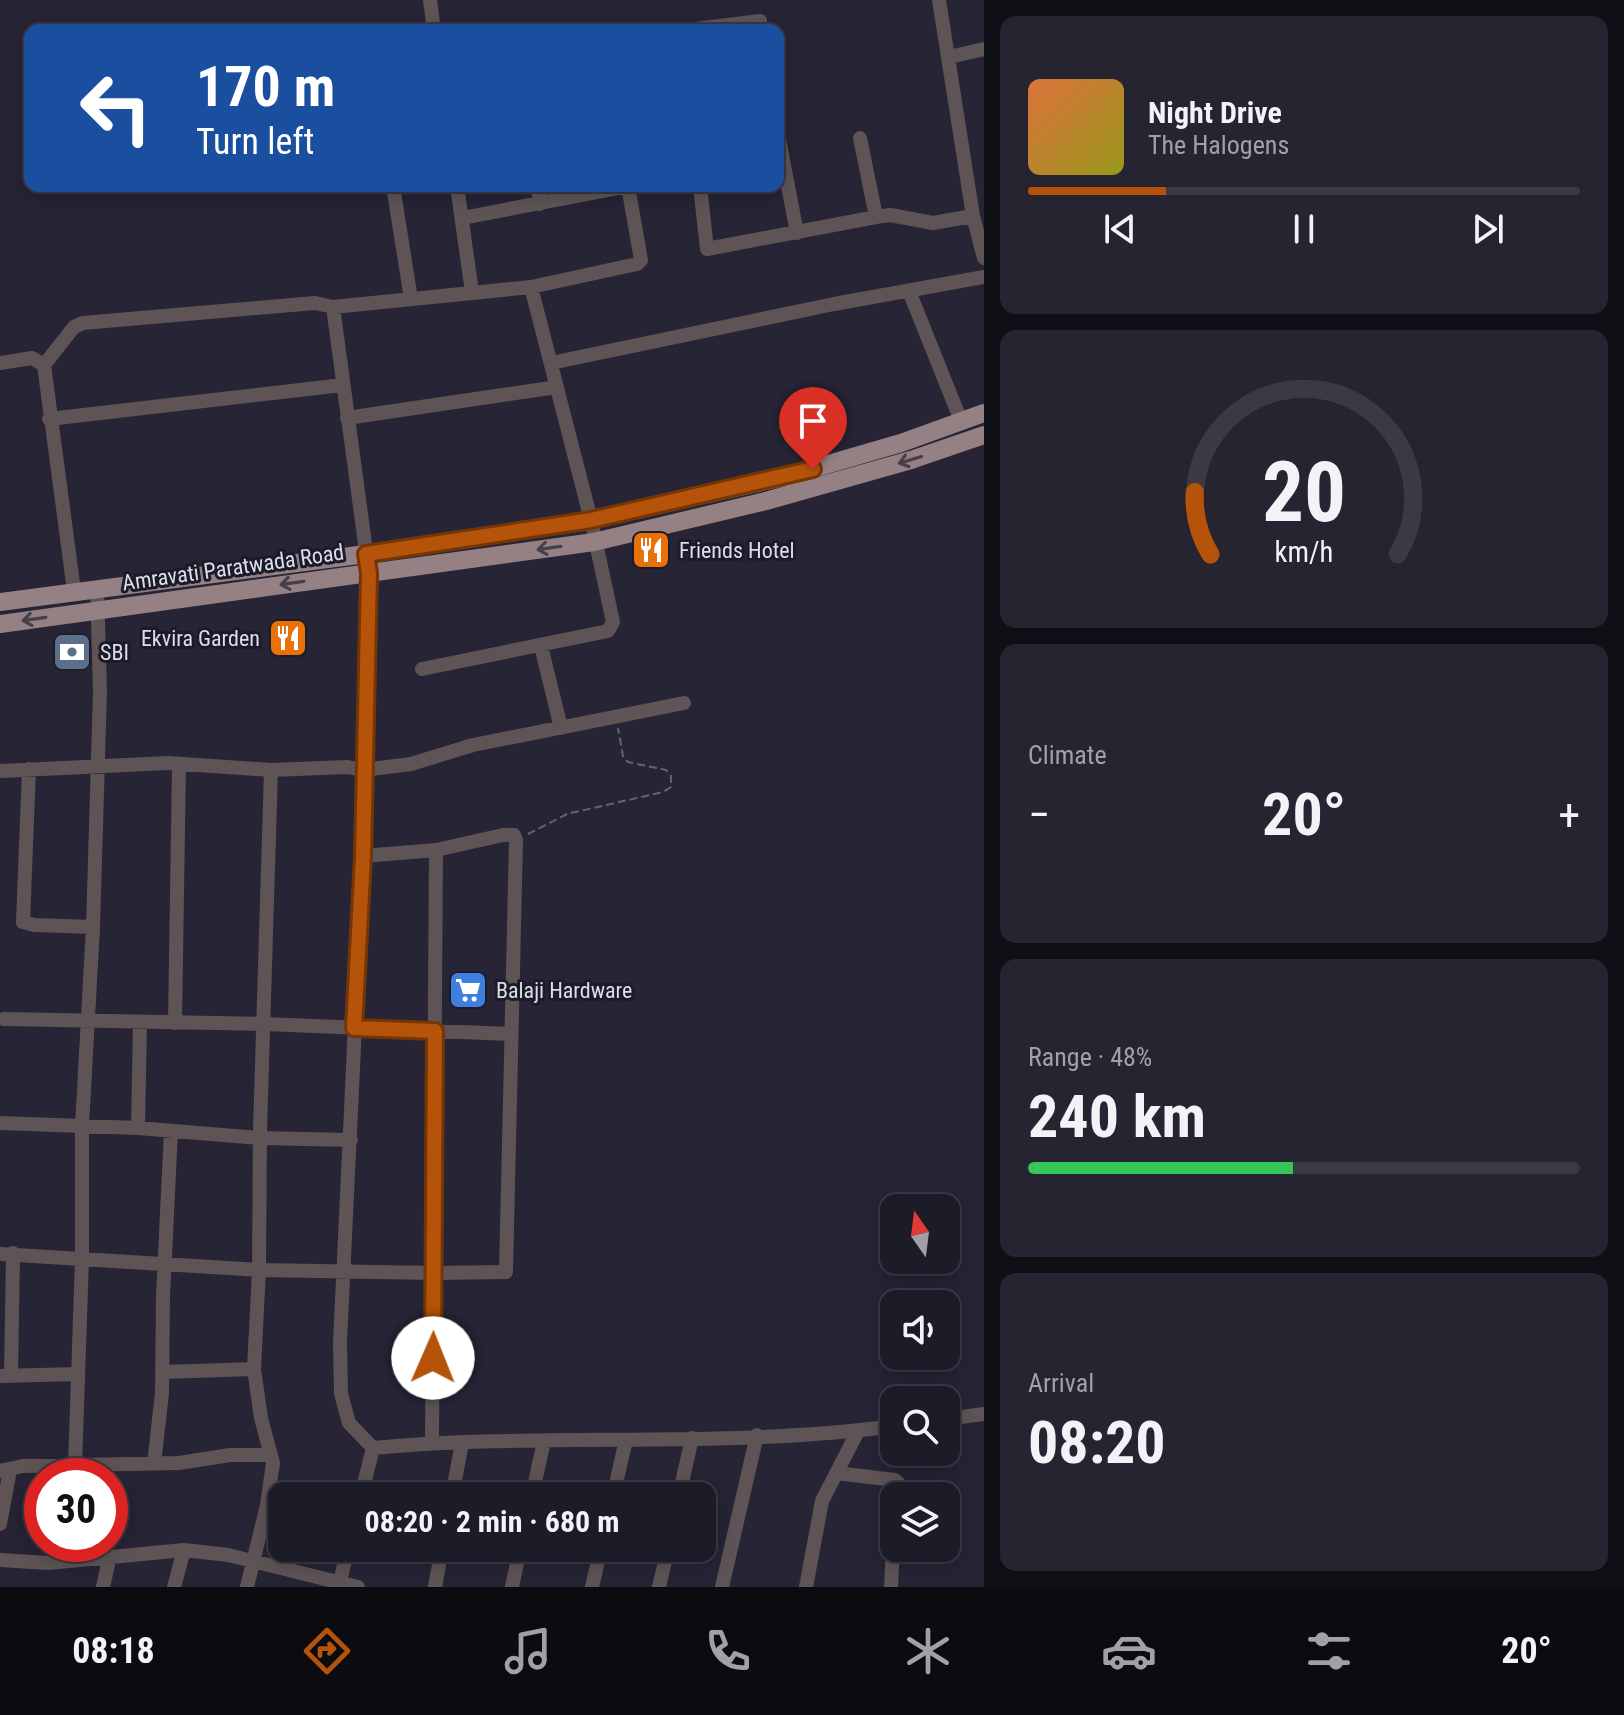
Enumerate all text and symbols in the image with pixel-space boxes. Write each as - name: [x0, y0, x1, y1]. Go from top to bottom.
- text: 170 m: [196, 54, 335, 120]
- icon: left: [64, 56, 168, 160]
- text: Night Drive: [1148, 95, 1282, 130]
- text: Turn left: [196, 121, 314, 163]
- text: The Halogens: [1148, 130, 1289, 160]
- icon: previous: [1098, 207, 1142, 251]
- icon: pause: [1282, 207, 1326, 251]
- icon: next: [1466, 207, 1510, 251]
- pin: [779, 387, 847, 469]
- icon: arrive: [791, 399, 835, 443]
- text: 20: [1262, 444, 1346, 541]
- one-way arrow: [898, 453, 924, 468]
- restaurant icon: Friends Hotel: [630, 529, 672, 571]
- text: km/h: [1275, 535, 1333, 569]
- place label: Friends Hotel: [679, 538, 795, 563]
- street label: Amravati Paratwada Road: [121, 540, 346, 595]
- one-way arrow: [537, 541, 562, 556]
- one-way arrow: [279, 576, 305, 591]
- one-way arrow: [22, 612, 47, 627]
- restaurant icon: Ekvira Garden: [267, 617, 309, 659]
- place label: Ekvira Garden: [141, 626, 260, 651]
- bank icon: SBI: [51, 631, 93, 673]
- place label: SBI: [100, 640, 129, 665]
- text: Climate: [1028, 740, 1107, 770]
- text: 20°: [1262, 779, 1346, 850]
- text: −: [1028, 789, 1050, 841]
- text: +: [1558, 789, 1580, 841]
- supermarket icon: Balaji Hardware: [447, 969, 489, 1011]
- place label: Balaji Hardware: [496, 978, 632, 1003]
- text: Range · 48%: [1028, 1042, 1152, 1072]
- text: 240 km: [1028, 1081, 1206, 1152]
- north arrow: [880, 1194, 960, 1274]
- map controls: [880, 1194, 960, 1562]
- button: sound: [880, 1290, 960, 1370]
- position arrow: [391, 1316, 475, 1400]
- text: Arrival: [1028, 1368, 1094, 1398]
- button: search: [880, 1386, 960, 1466]
- text: 08:20: [1028, 1407, 1166, 1478]
- speed limit sign: 30: [24, 1458, 128, 1562]
- button: layers: [880, 1482, 960, 1562]
- text: 08:20 · 2 min · 680 m: [365, 1504, 619, 1539]
- icon: directions: [299, 1623, 355, 1679]
- icon: music: [500, 1623, 556, 1679]
- icon: phone: [700, 1623, 756, 1679]
- icon: climate: [900, 1623, 956, 1679]
- icon: car: [1101, 1623, 1157, 1679]
- icon: filters: [1301, 1623, 1357, 1679]
- text: 08:18: [72, 1630, 155, 1672]
- text: 20°: [1501, 1630, 1552, 1672]

